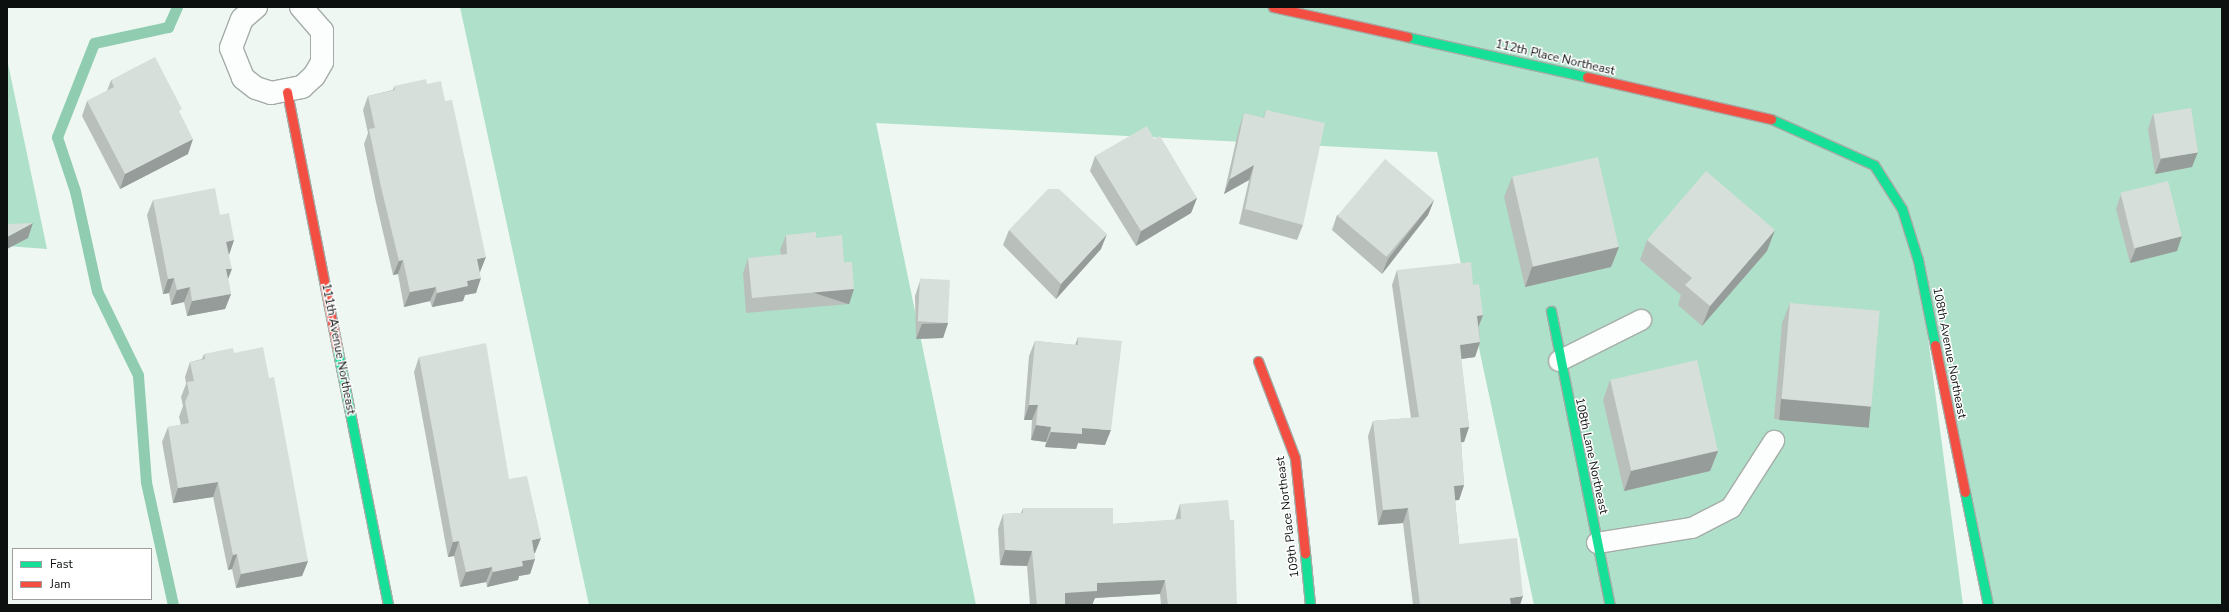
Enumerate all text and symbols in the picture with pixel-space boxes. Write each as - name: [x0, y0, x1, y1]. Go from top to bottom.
- street label: 112th Place Northeast: [1494, 37, 1616, 79]
- street label: 111th Avenue Northeast: [318, 282, 358, 416]
- street label: 108th Avenue Northeast: [1929, 286, 1969, 420]
- street label: 108th Lane Northeast: [1572, 396, 1610, 516]
- street label: 109th Place Northeast: [1273, 456, 1303, 578]
- legend: [12, 548, 152, 600]
- text: Fast: [50, 556, 73, 572]
- text: Jam: [50, 576, 71, 592]

